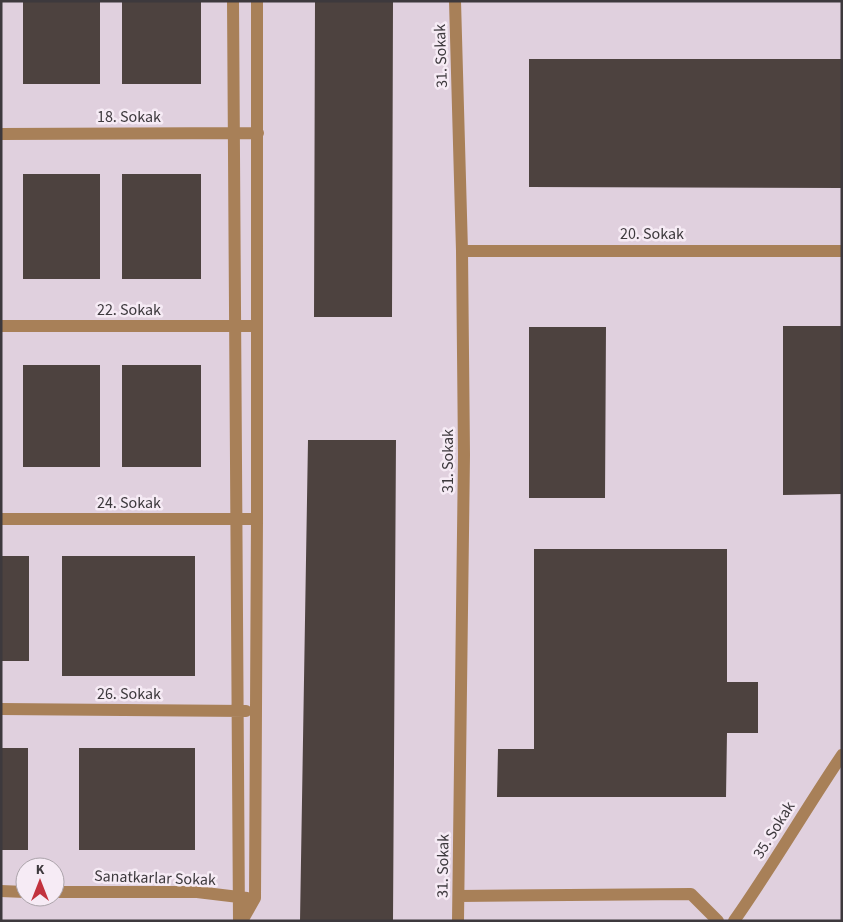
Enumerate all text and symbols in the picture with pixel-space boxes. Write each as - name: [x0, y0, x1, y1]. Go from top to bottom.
- street label: 31. Sokak: [429, 24, 453, 88]
- street label: 18. Sokak: [97, 106, 161, 128]
- street label: 20. Sokak: [620, 223, 684, 245]
- street label: 22. Sokak: [97, 299, 161, 321]
- street label: 31. Sokak: [437, 429, 459, 493]
- street label: 24. Sokak: [97, 492, 161, 514]
- street label: 26. Sokak: [97, 683, 161, 705]
- street label: 35. Sokak: [748, 797, 800, 863]
- street label: 31. Sokak: [431, 834, 455, 898]
- north arrow: [15, 857, 65, 907]
- text: K: [36, 860, 45, 880]
- street label: Sanatkarlar Sokak: [94, 865, 216, 891]

